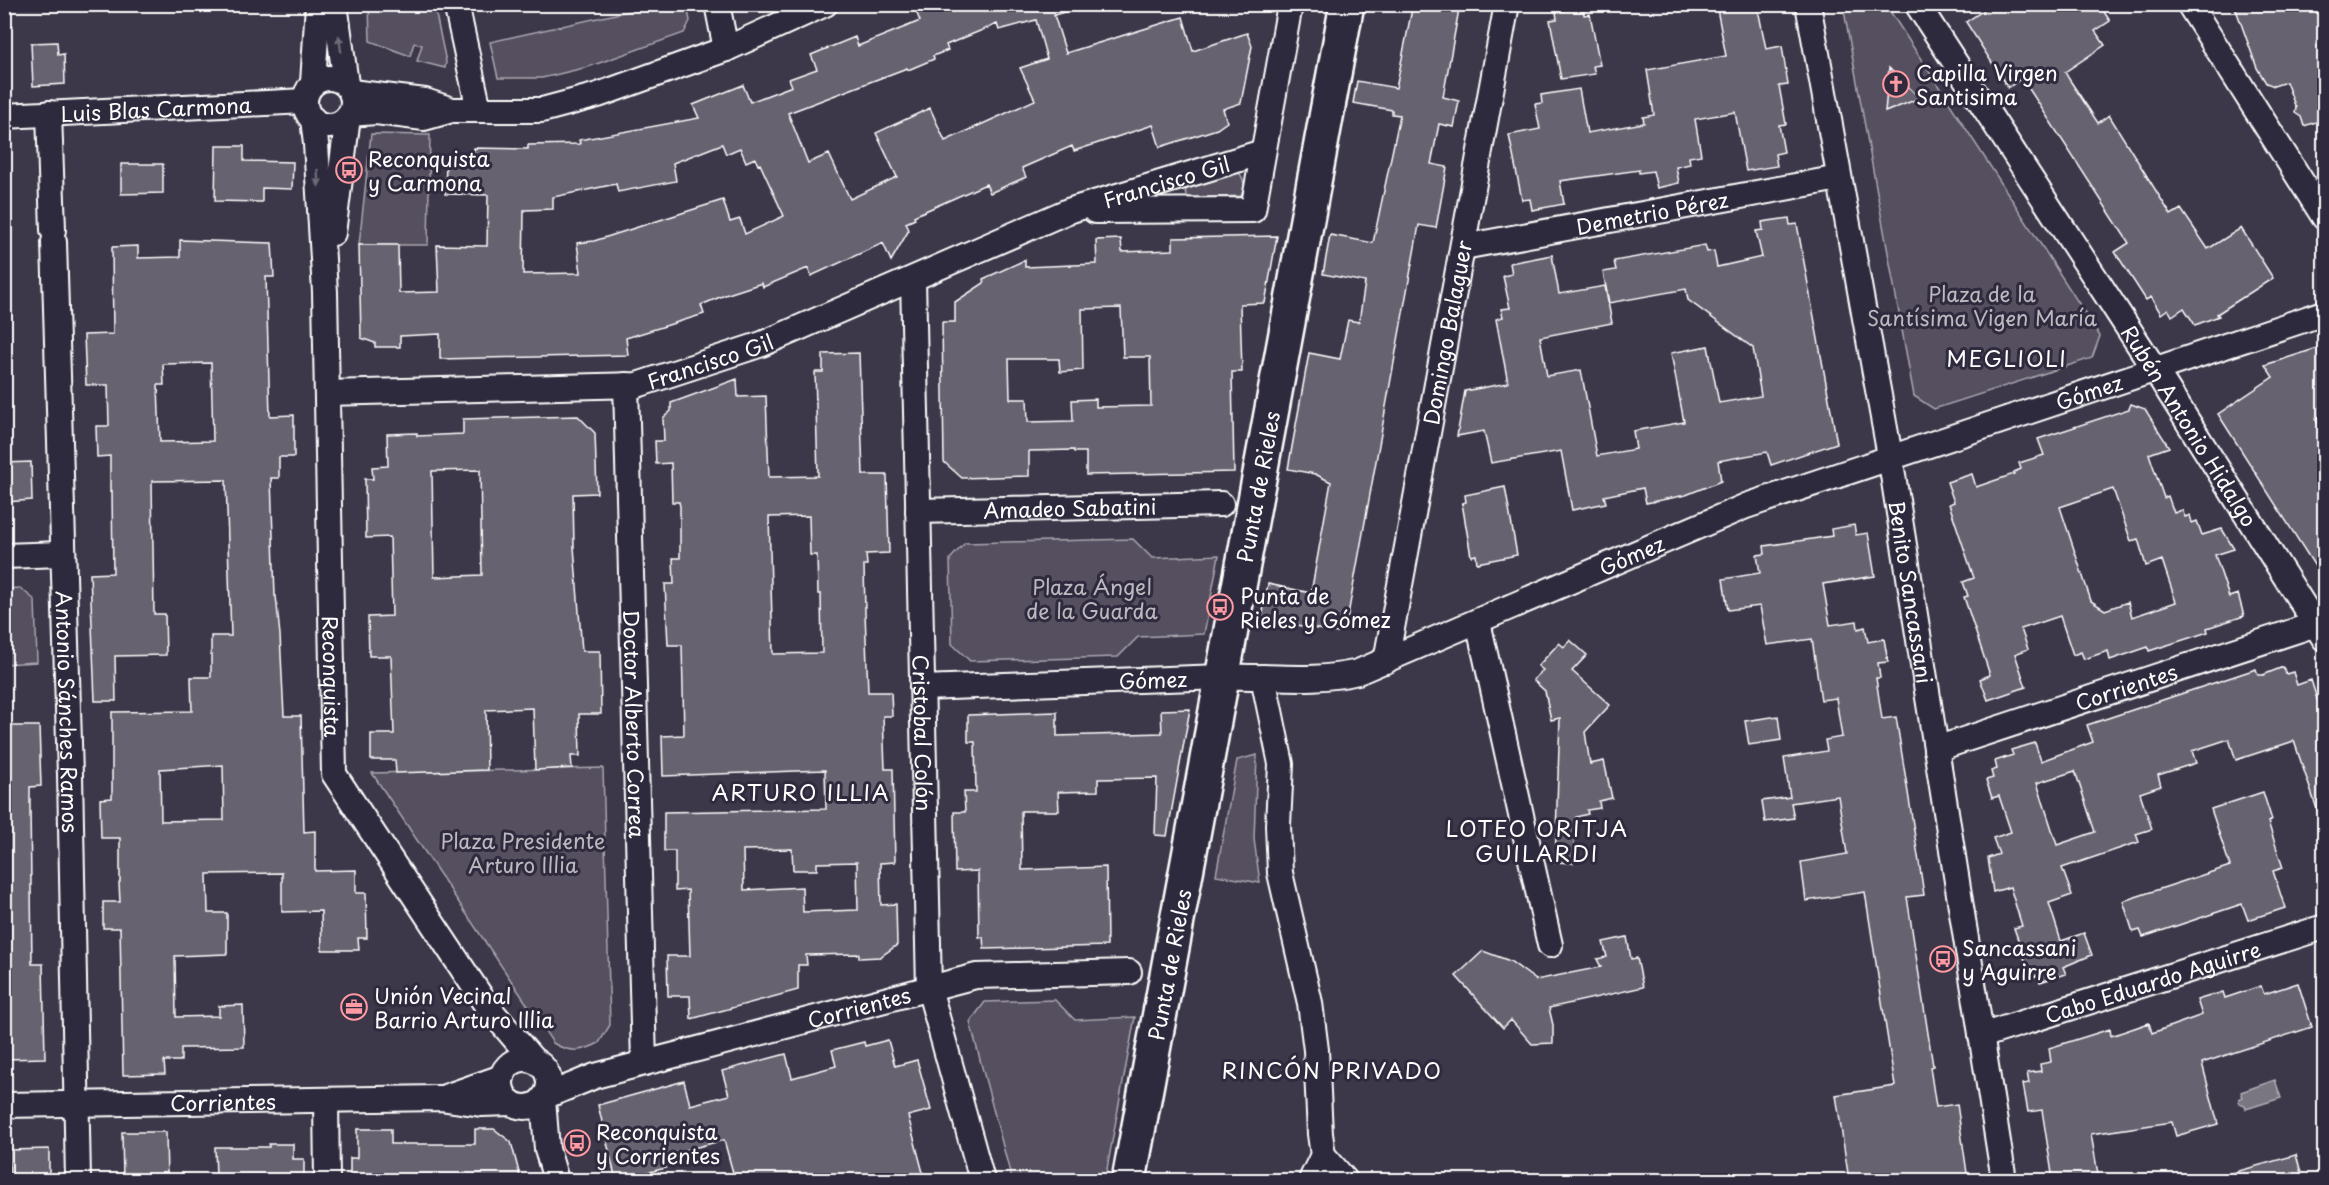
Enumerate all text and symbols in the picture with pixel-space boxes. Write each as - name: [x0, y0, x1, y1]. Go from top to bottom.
- one-way arrow: [336, 35, 345, 54]
- place label: Capilla Virgen Santisima: [1916, 56, 2058, 112]
- church icon: Capilla Virgen Santisima: [1881, 69, 1911, 99]
- street label: Luis Blas Carmona: [60, 88, 252, 129]
- place label: Reconquista y Carmona: [368, 142, 489, 198]
- street label: Francisco Gil: [1099, 147, 1234, 216]
- bus stop icon: Reconquista y Carmona: [334, 155, 364, 185]
- one-way arrow: [314, 168, 323, 187]
- street label: Demetrio Pérez: [1573, 183, 1731, 242]
- street label: Domingo Balaguer: [1414, 237, 1479, 427]
- park label: Plaza de la Santísima Vigen María: [1867, 277, 2098, 333]
- street label: Rubén Antonio Hidalgo: [2114, 318, 2266, 532]
- street label: Francisco Gil: [643, 325, 778, 397]
- district label: MEGLIOLI: [1946, 341, 2068, 374]
- street label: Gómez: [2051, 366, 2126, 418]
- street label: Punta de Rieles: [1228, 408, 1287, 565]
- street label: Amadeo Sabatini: [983, 489, 1157, 525]
- street label: Benito Sancassani: [1881, 498, 1942, 686]
- street label: Gómez: [1594, 527, 1669, 583]
- park label: Plaza Ángel de la Guarda: [1026, 570, 1159, 626]
- place label: Punta de Rieles y Gómez: [1240, 579, 1391, 635]
- street label: Antonio Sánches Ramos: [48, 590, 87, 833]
- bus stop icon: Punta de Rieles y Gómez: [1205, 592, 1235, 622]
- street label: Doctor Alberto Correa: [616, 609, 654, 839]
- street label: Reconquista: [315, 615, 349, 738]
- street label: Cristobal Colón: [905, 654, 941, 812]
- street label: Corrientes: [2071, 655, 2181, 718]
- street label: Gómez: [1118, 662, 1188, 696]
- district label: ARTURO ILLIA: [712, 775, 890, 808]
- district label: LOTEO ORITJA GUILARDI: [1445, 811, 1629, 869]
- park label: Plaza Presidente Arturo Illia: [440, 824, 606, 880]
- street label: Punta de Rieles: [1139, 886, 1199, 1043]
- place label: Sancassani y Aguirre: [1962, 931, 2077, 987]
- street label: Cabo Eduardo Aguirre: [2041, 932, 2265, 1031]
- bus stop icon: Sancassani y Aguirre: [1928, 944, 1958, 974]
- street label: Corrientes: [804, 978, 914, 1036]
- place label: Unión Vecinal Barrio Arturo Illia: [374, 979, 554, 1035]
- office icon: Unión Vecinal Barrio Arturo Illia: [339, 992, 369, 1022]
- district label: RINCÓN PRIVADO: [1221, 1053, 1443, 1086]
- street label: Corrientes: [170, 1085, 276, 1118]
- place label: Reconquista y Corrientes: [596, 1115, 720, 1171]
- bus stop icon: Reconquista y Corrientes: [562, 1128, 592, 1158]

